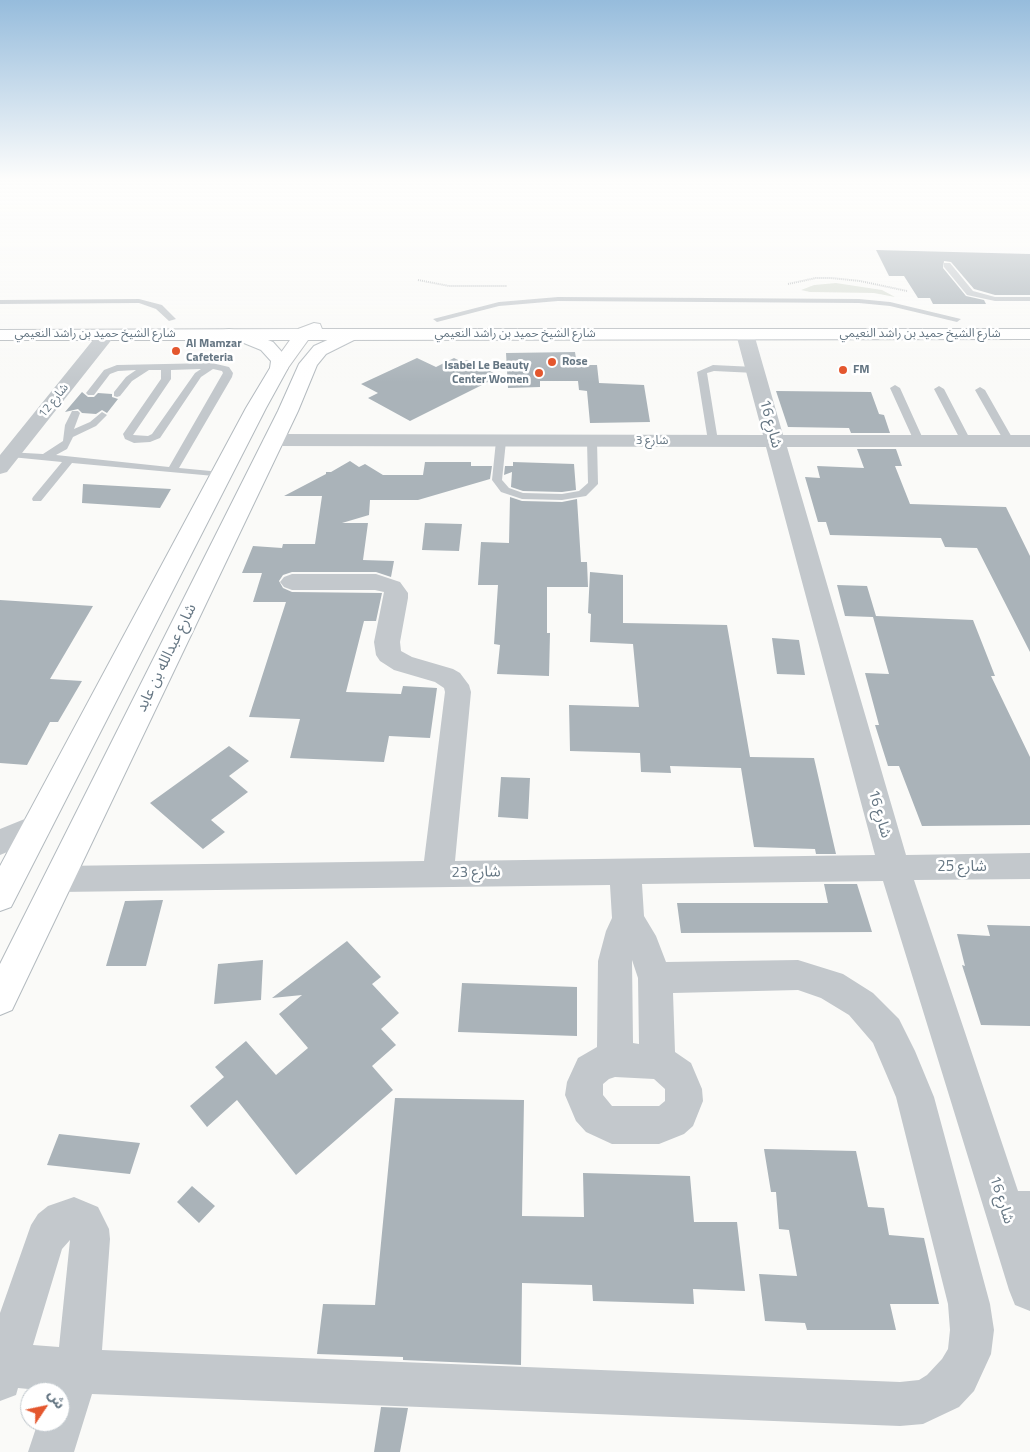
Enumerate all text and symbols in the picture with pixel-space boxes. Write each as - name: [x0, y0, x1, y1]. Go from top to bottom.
- street label: شارع الشيخ حميد بن راشد النعيمي: [14, 327, 176, 341]
- street label: شارع الشيخ حميد بن راشد النعيمي: [434, 327, 596, 341]
- street label: شارع الشيخ حميد بن راشد النعيمي: [839, 327, 1001, 341]
- place label: Al Mamzar Cafeteria: [186, 337, 242, 365]
- marker: Al Mamzar Cafeteria: [170, 345, 182, 357]
- place label: Rose: [562, 355, 588, 369]
- marker: Rose: [546, 356, 558, 368]
- place label: Isabel Le Beauty Center Women: [444, 359, 529, 387]
- place label: FM: [853, 363, 870, 377]
- marker: FM: [837, 364, 849, 376]
- marker: Isabel Le Beauty Center Women: [533, 367, 545, 379]
- street label: شارع 12: [36, 381, 72, 421]
- street label: شارع 16: [755, 398, 785, 450]
- street label: شارع 3: [636, 434, 668, 448]
- street label: شارع عبدالله بن عابد: [133, 601, 201, 715]
- street label: شارع 16: [864, 788, 894, 840]
- street label: شارع 25: [937, 858, 987, 876]
- street label: شارع 23: [451, 864, 501, 882]
- street label: شارع 16: [985, 1174, 1017, 1226]
- north arrow: [20, 1382, 70, 1432]
- text: ش: [43, 1385, 71, 1413]

